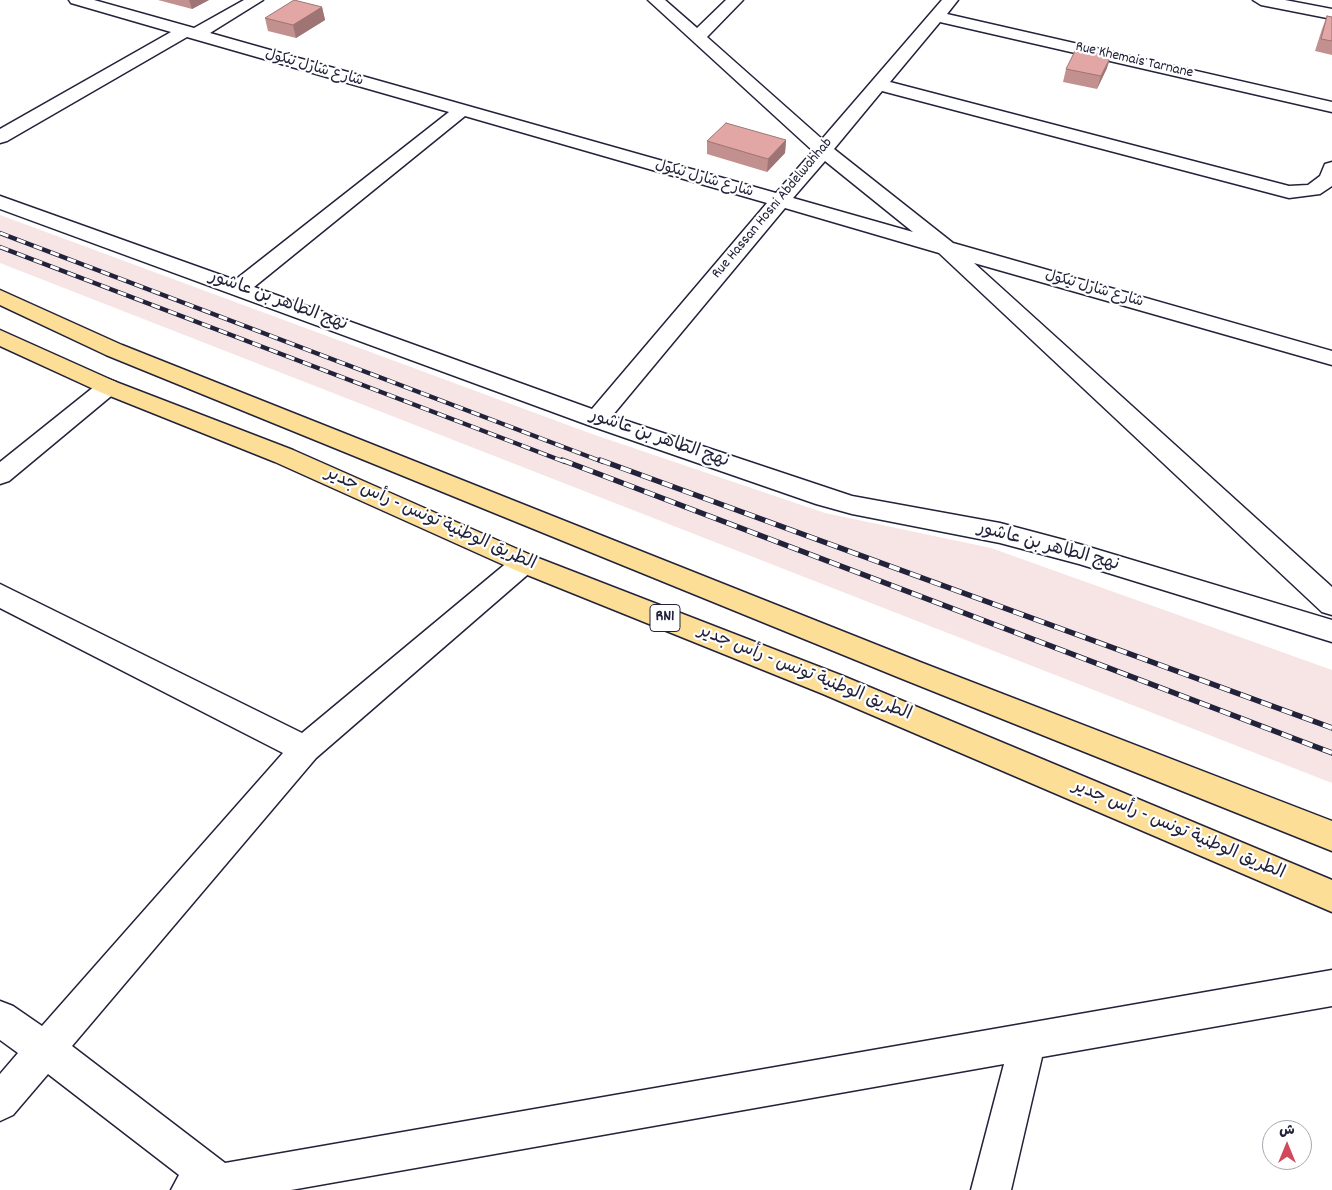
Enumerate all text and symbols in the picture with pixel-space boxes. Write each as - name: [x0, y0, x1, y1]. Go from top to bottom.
- street label: Rue Khemais Tarnane: [1073, 39, 1195, 83]
- street label: شارع شارل نيكول: [263, 46, 365, 92]
- street label: Rue Hassan Hosni Abdelwahhab: [709, 135, 837, 283]
- street label: شارع شارل نيكول: [653, 157, 755, 203]
- street label: نهج الطاهر بن عاشور: [206, 267, 350, 337]
- street label: شارع شارل نيكول: [1043, 267, 1145, 313]
- street label: نهج الطاهر بن عاشور: [587, 406, 731, 474]
- street label: الطريق الوطنية تونس - رأس جدير: [321, 464, 539, 576]
- street label: نهج الطاهر بن عاشور: [975, 519, 1121, 577]
- road number: RN1: [650, 604, 680, 632]
- street label: الطريق الوطنية تونس - رأس جدير: [694, 621, 914, 727]
- street label: الطريق الوطنية تونس - رأس جدير: [1069, 776, 1287, 886]
- north arrow: [1262, 1120, 1312, 1170]
- text: ش: [1279, 1121, 1295, 1141]

